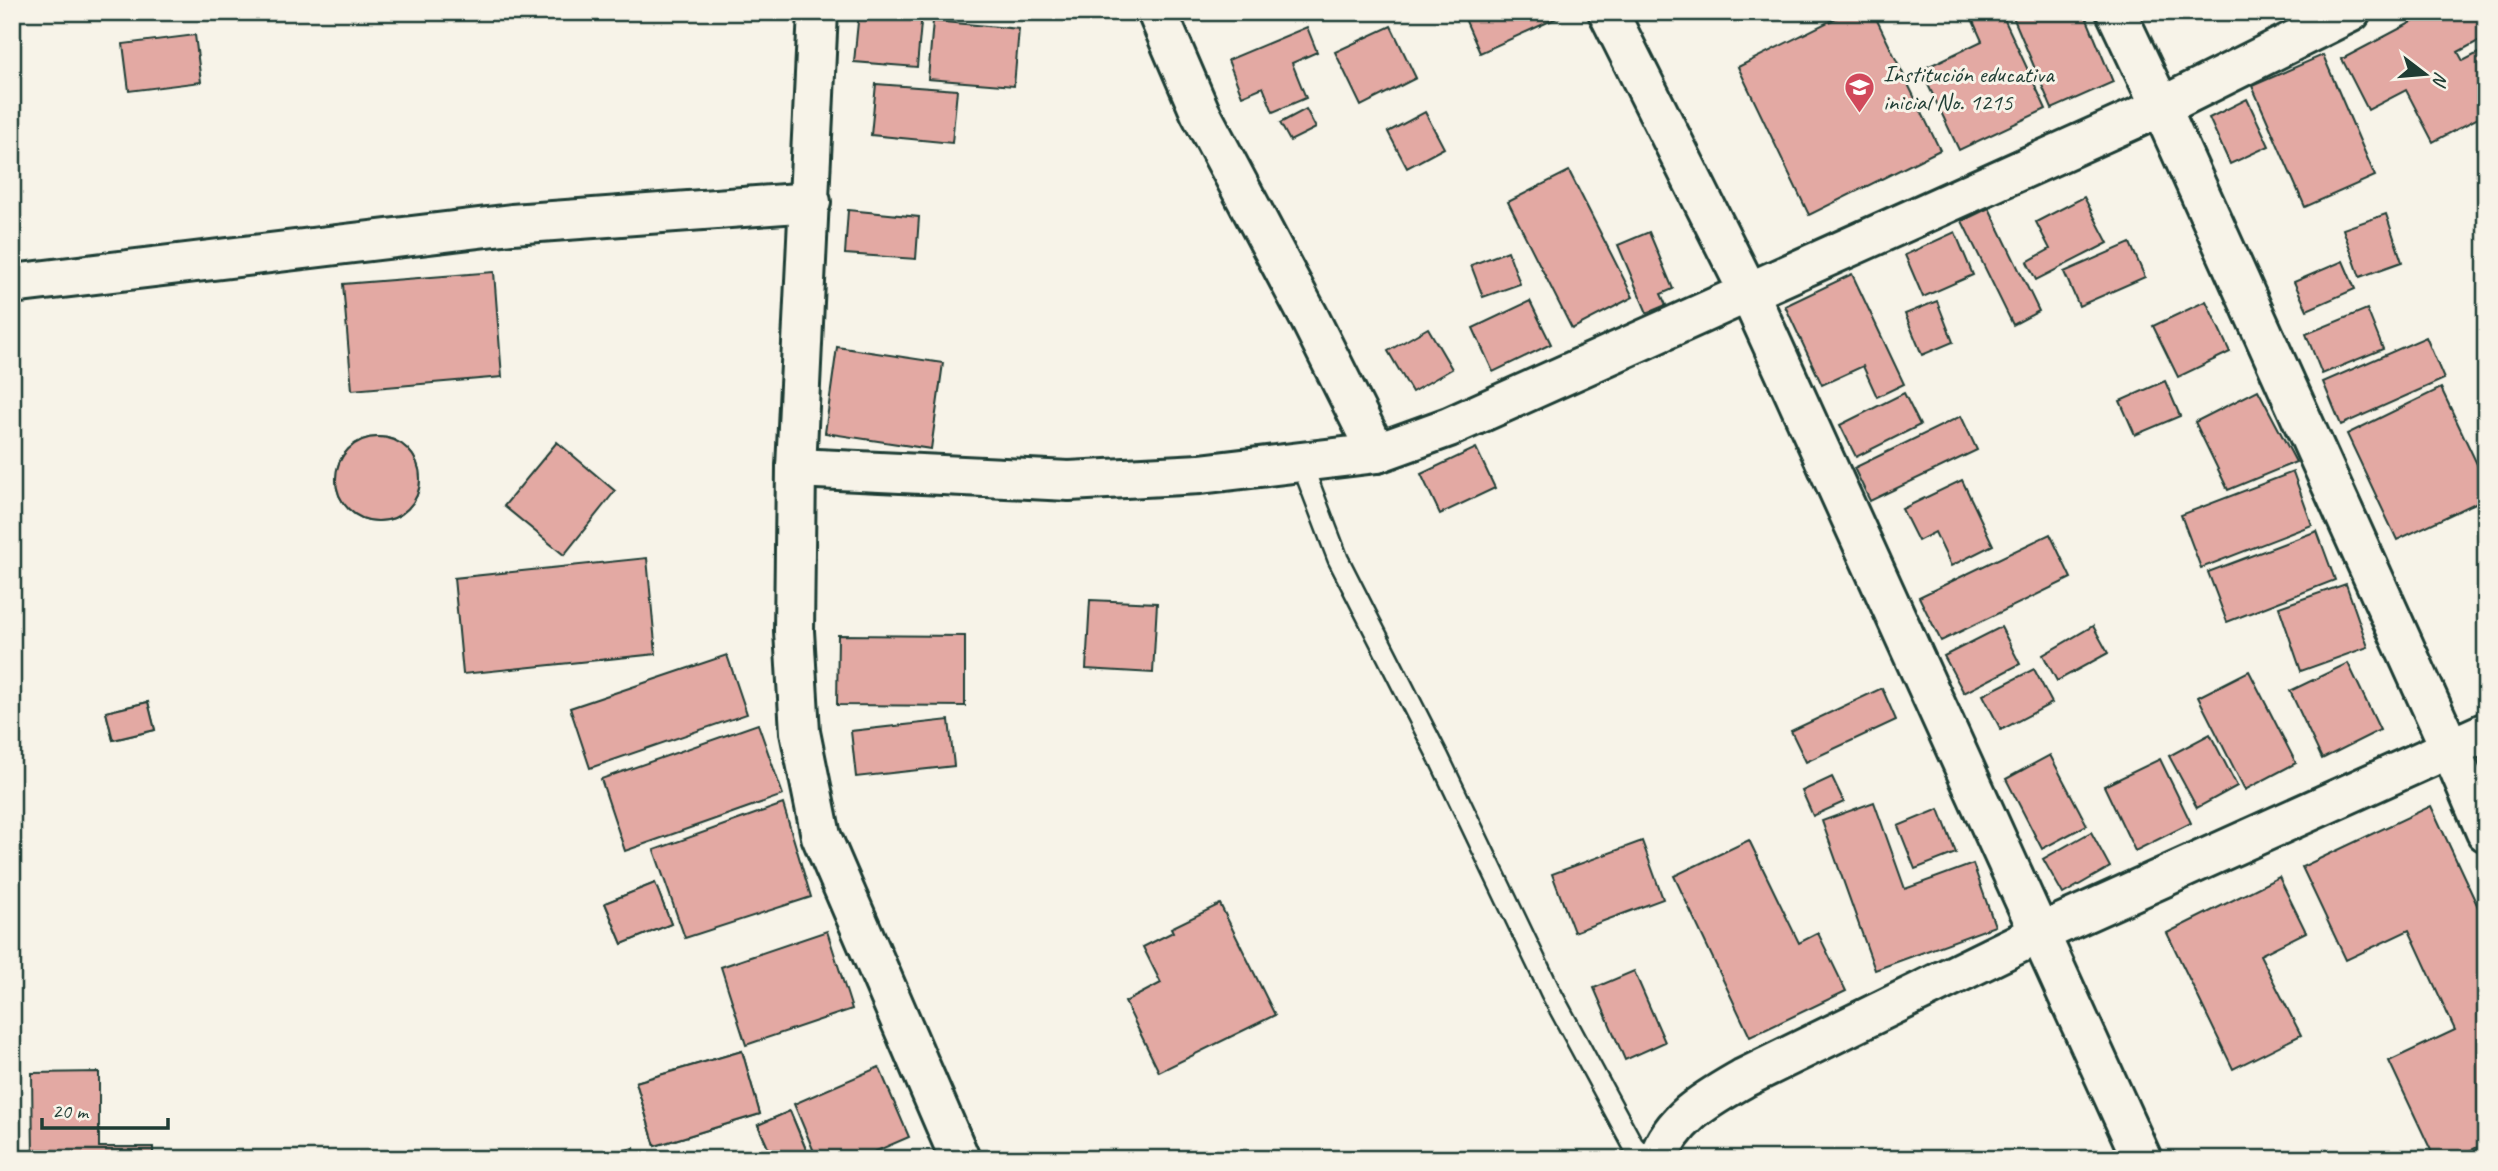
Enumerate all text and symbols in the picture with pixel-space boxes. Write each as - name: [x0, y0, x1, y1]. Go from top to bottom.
- north arrow: [2390, 38, 2460, 108]
- place label: Institución educativa inicial No. 1215: [1883, 59, 2055, 117]
- text: N: [2426, 69, 2454, 90]
- school or university icon: Institución educativa inicial No. 1215: [1843, 71, 1877, 115]
- scale bar: [42, 1087, 168, 1131]
- text: 20 m: [52, 1098, 90, 1124]

